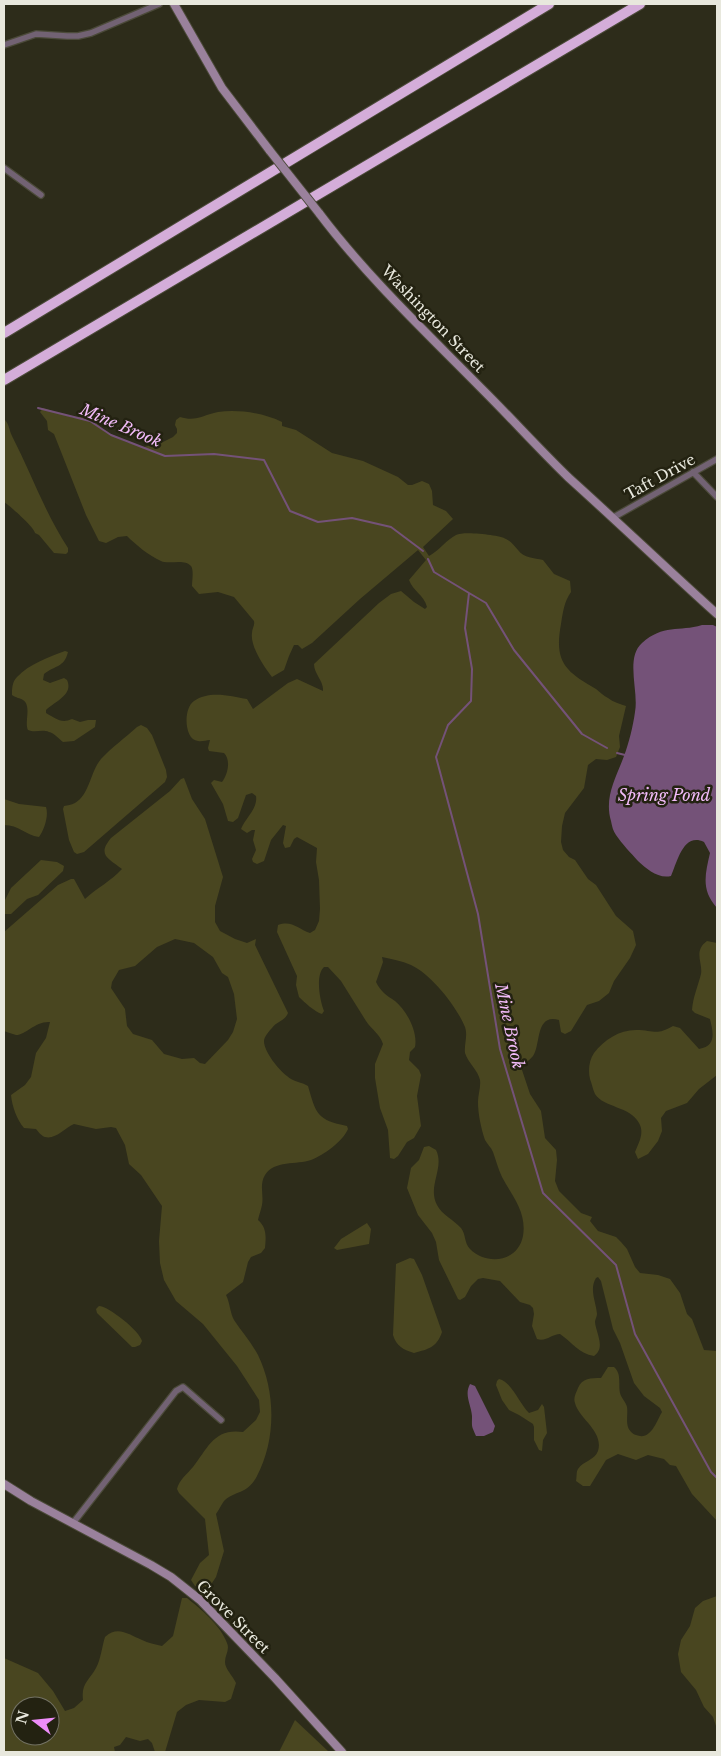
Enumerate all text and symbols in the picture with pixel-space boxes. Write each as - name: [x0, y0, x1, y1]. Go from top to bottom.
- street label: Washington Street: [377, 260, 490, 376]
- water label: Mine Brook: [76, 398, 165, 451]
- street label: Taft Drive: [621, 449, 698, 504]
- water label: Spring Pond: [618, 785, 711, 805]
- water label: Mine Brook: [491, 981, 529, 1070]
- street label: Grove Street: [193, 1576, 274, 1658]
- north arrow: [10, 1696, 60, 1746]
- text: N: [12, 1709, 33, 1726]

